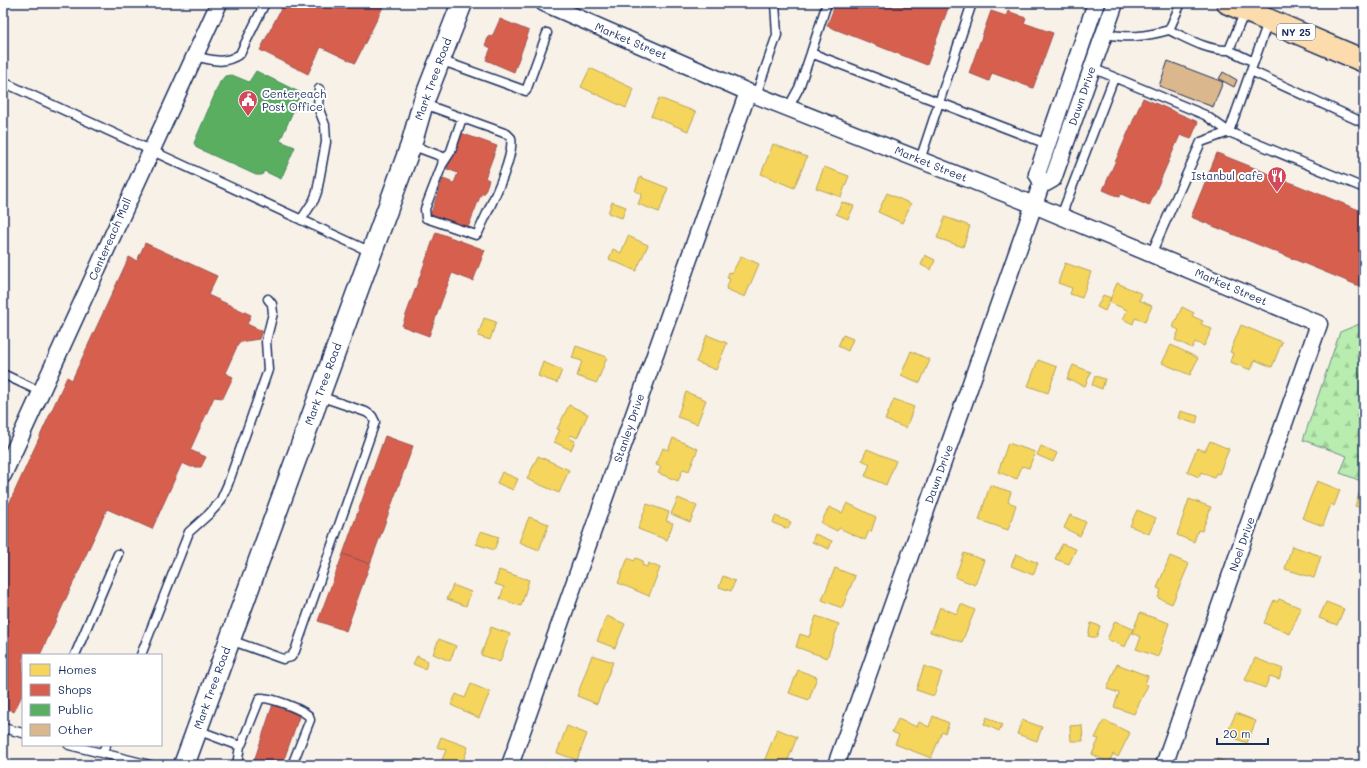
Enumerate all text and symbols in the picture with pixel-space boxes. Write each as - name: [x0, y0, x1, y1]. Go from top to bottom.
- street label: Market Street: [593, 19, 670, 63]
- road number: NY 25: [1277, 24, 1315, 40]
- street label: Mark Tree Road: [411, 36, 454, 122]
- street label: Dawn Drive: [1064, 64, 1099, 127]
- place label: Centereach Post Office: [262, 86, 326, 114]
- public building icon: Centereach Post Office: [237, 89, 259, 117]
- street label: Market Street: [893, 142, 970, 185]
- restaurant icon: Istanbul cafe: [1266, 165, 1288, 193]
- place label: Istanbul cafe: [1191, 168, 1263, 183]
- street label: Centereach Mall: [85, 195, 134, 282]
- street label: Market Street: [1193, 265, 1270, 309]
- street label: Mark Tree Road: [301, 341, 344, 427]
- street label: Stanley Drive: [610, 391, 647, 464]
- street label: Dawn Drive: [921, 442, 956, 505]
- street label: Noel Drive: [1225, 514, 1258, 573]
- street label: Mark Tree Road: [190, 645, 233, 731]
- legend: [22, 654, 162, 746]
- text: Homes: [58, 661, 97, 677]
- text: Shops: [58, 681, 92, 697]
- text: Public: [58, 701, 93, 717]
- scale bar: [1217, 720, 1268, 746]
- text: Other: [58, 721, 93, 737]
- text: 20 m: [1223, 725, 1251, 741]

